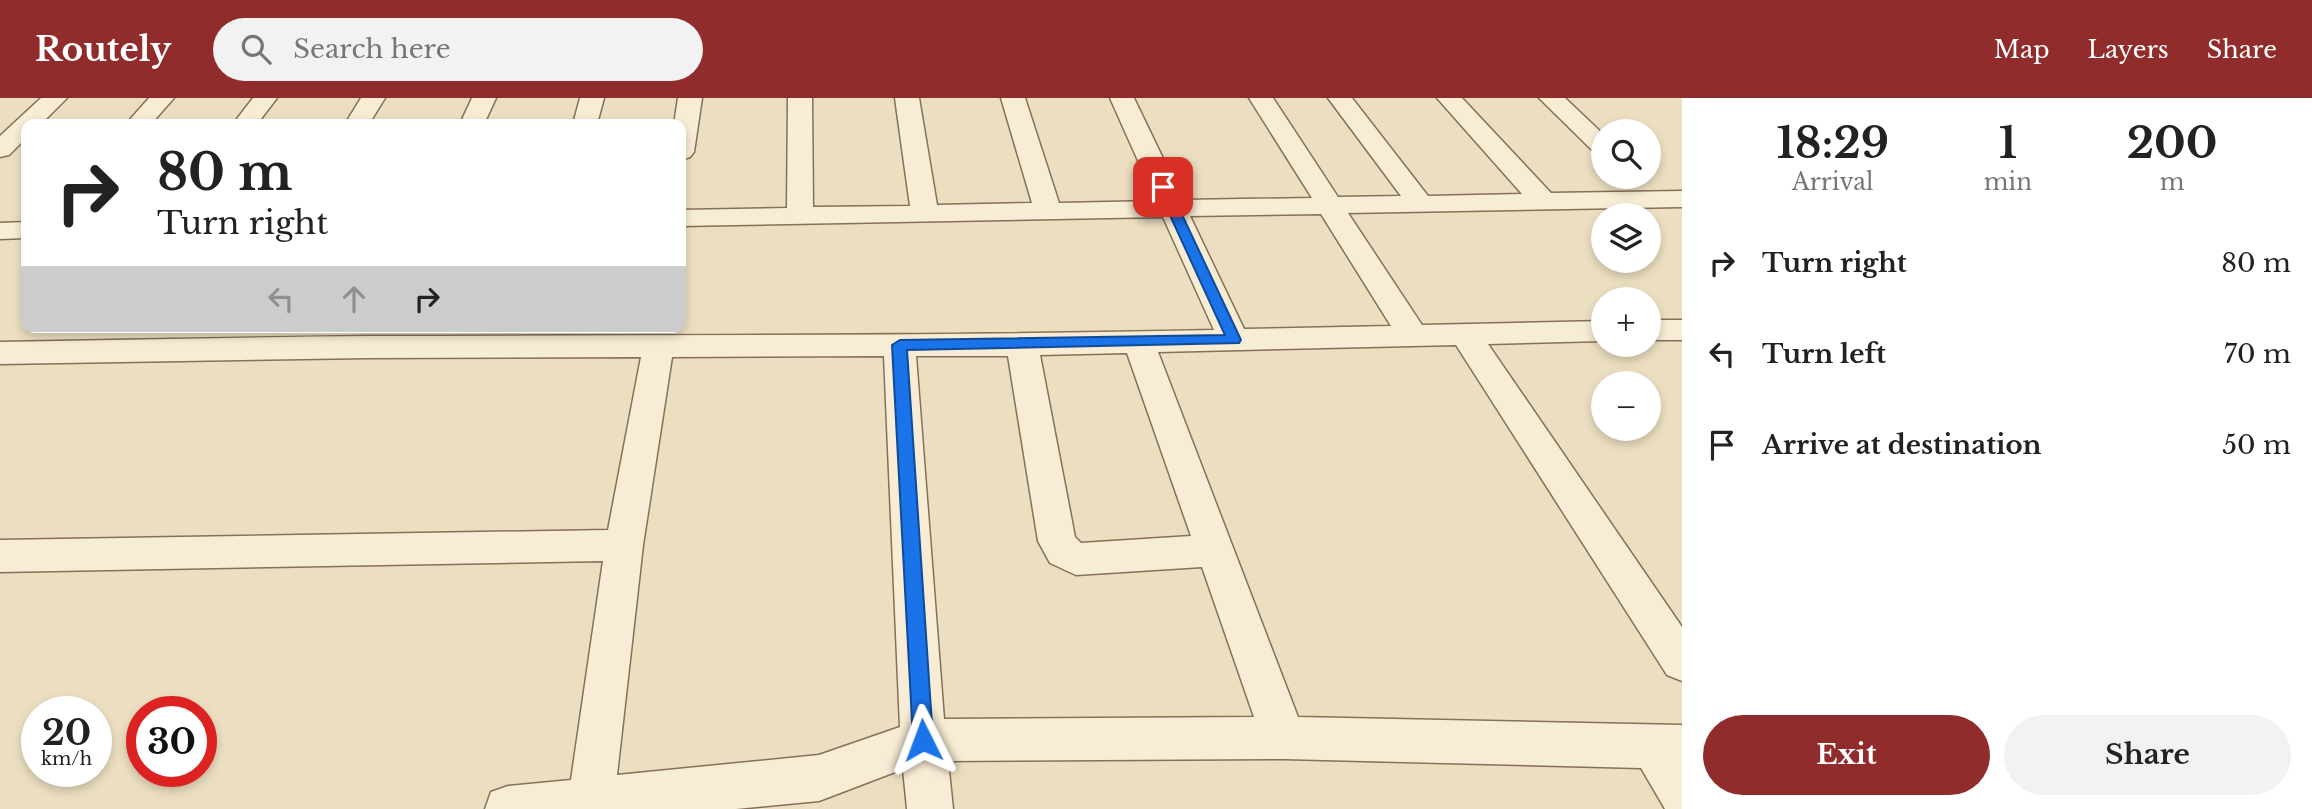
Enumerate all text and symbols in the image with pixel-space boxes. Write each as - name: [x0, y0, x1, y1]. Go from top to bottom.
- search box: [213, 18, 703, 81]
- text: Routely: [35, 29, 171, 70]
- icon: search: [237, 30, 275, 68]
- text: Search here: [293, 33, 451, 65]
- text: Map: [1994, 35, 2050, 64]
- text: Layers: [2088, 35, 2169, 64]
- text: Share: [2207, 35, 2277, 64]
- text: 18:29: [1777, 117, 1889, 169]
- text: 1: [1999, 117, 2017, 169]
- text: 200: [2127, 117, 2217, 169]
- map controls: [1591, 119, 1661, 441]
- button: search: [1591, 119, 1661, 189]
- text: 80 m: [157, 142, 292, 203]
- icon: right: [42, 147, 133, 238]
- pin: [1133, 157, 1193, 217]
- icon: arrive: [1144, 168, 1182, 206]
- text: Arrival: [1792, 168, 1874, 196]
- text: min: [1984, 168, 2032, 196]
- text: m: [2160, 168, 2184, 196]
- text: Turn right: [157, 203, 328, 243]
- button: layers: [1591, 203, 1661, 273]
- icon: right: [1703, 244, 1741, 282]
- text: Turn right: [1762, 247, 1907, 279]
- text: 80 m: [2221, 247, 2291, 279]
- icon: left: [262, 280, 300, 318]
- icon: ahead: [335, 280, 373, 318]
- icon: right: [408, 280, 446, 318]
- button: +: [1591, 287, 1661, 357]
- icon: left: [1703, 335, 1741, 373]
- text: Turn left: [1762, 338, 1886, 370]
- text: 70 m: [2224, 338, 2291, 370]
- button: −: [1591, 371, 1661, 441]
- icon: arrive: [1703, 426, 1741, 464]
- text: Arrive at destination: [1762, 429, 2042, 461]
- text: 50 m: [2222, 429, 2291, 461]
- speed limit sign: 30: [126, 696, 217, 787]
- position arrow: [886, 703, 960, 777]
- text: 20: [42, 711, 91, 754]
- button: Exit: [1703, 715, 1990, 795]
- button: Share: [2004, 715, 2291, 795]
- text: km/h: [41, 748, 92, 770]

